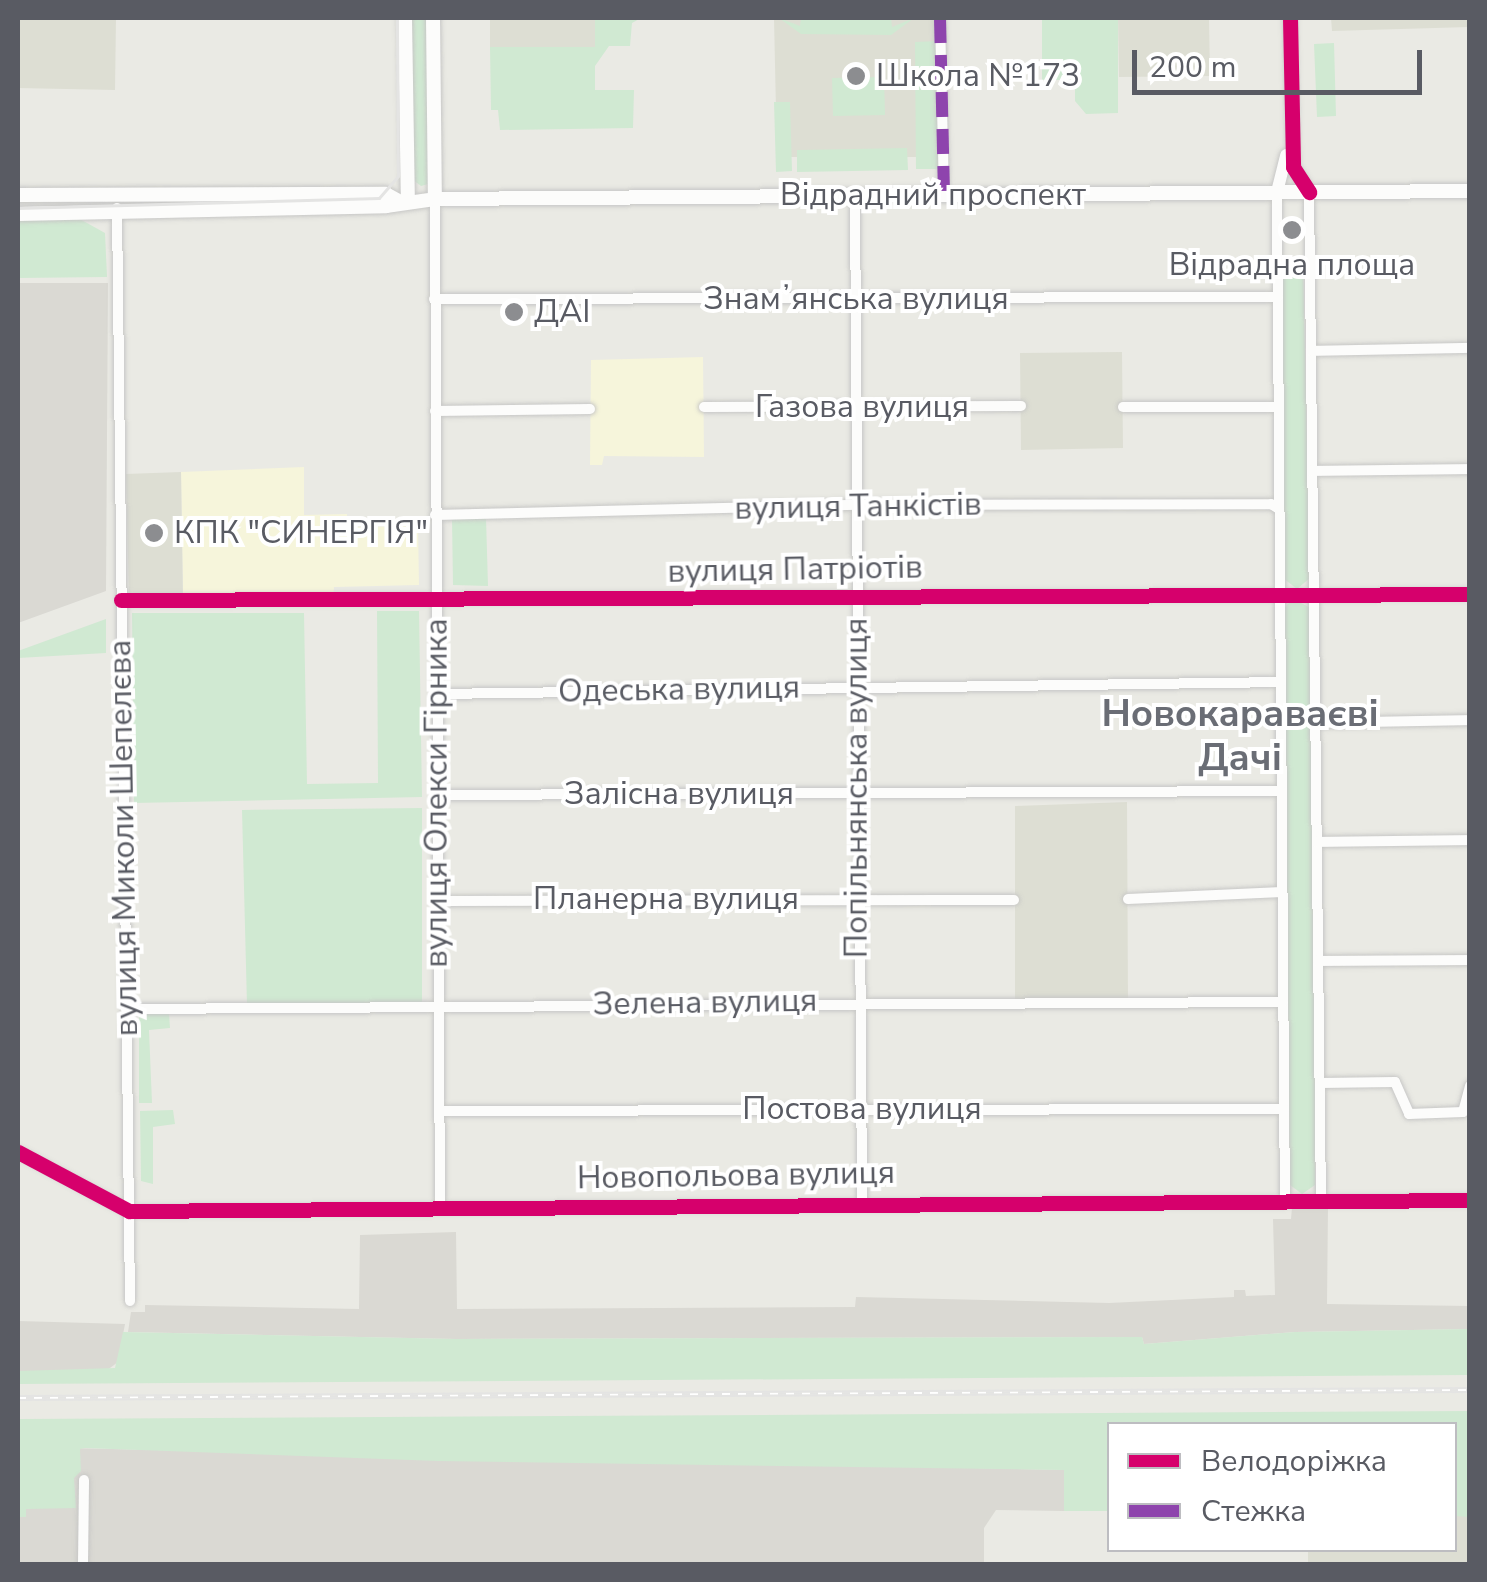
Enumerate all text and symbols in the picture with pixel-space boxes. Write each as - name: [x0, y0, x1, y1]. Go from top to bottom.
- scale bar: [1137, 30, 1427, 92]
- text: 200 m: [1149, 47, 1236, 88]
- place label: Школа №173: [876, 57, 1080, 95]
- marker: Школа №173: [845, 65, 867, 87]
- street label: Відрадний проспект: [780, 176, 1086, 214]
- marker: Відрадна площа: [1281, 219, 1303, 241]
- place label: Відрадна площа: [1169, 246, 1415, 284]
- street label: Знамʼянська вулиця: [703, 280, 1009, 318]
- place label: ДАІ: [534, 293, 590, 331]
- marker: ДАІ: [503, 301, 525, 323]
- street label: Газова вулиця: [755, 388, 969, 426]
- street label: вулиця Танкістів: [734, 486, 982, 528]
- place label: КПК "СИНЕРГІЯ": [174, 514, 428, 552]
- marker: КПК "СИНЕРГІЯ": [143, 522, 165, 544]
- street label: вулиця Патріотів: [667, 549, 923, 591]
- street label: вулиця Олекси Гірника: [418, 618, 456, 968]
- street label: Попільнянська вулиця: [838, 618, 876, 958]
- street label: вулиця Миколи Шепелєва: [101, 639, 147, 1037]
- street label: Одеська вулиця: [558, 669, 800, 711]
- district label: Новокараваєві Дачі: [1101, 691, 1379, 781]
- street label: Залісна вулиця: [564, 775, 794, 813]
- street label: Планерна вулиця: [533, 880, 799, 918]
- street label: Зелена вулиця: [592, 982, 818, 1024]
- street label: Постова вулиця: [742, 1090, 982, 1128]
- street label: Новопольова вулиця: [577, 1154, 895, 1198]
- legend: [1107, 1422, 1457, 1552]
- text: Велодоріжка: [1201, 1441, 1387, 1482]
- text: Стежка: [1201, 1491, 1306, 1532]

